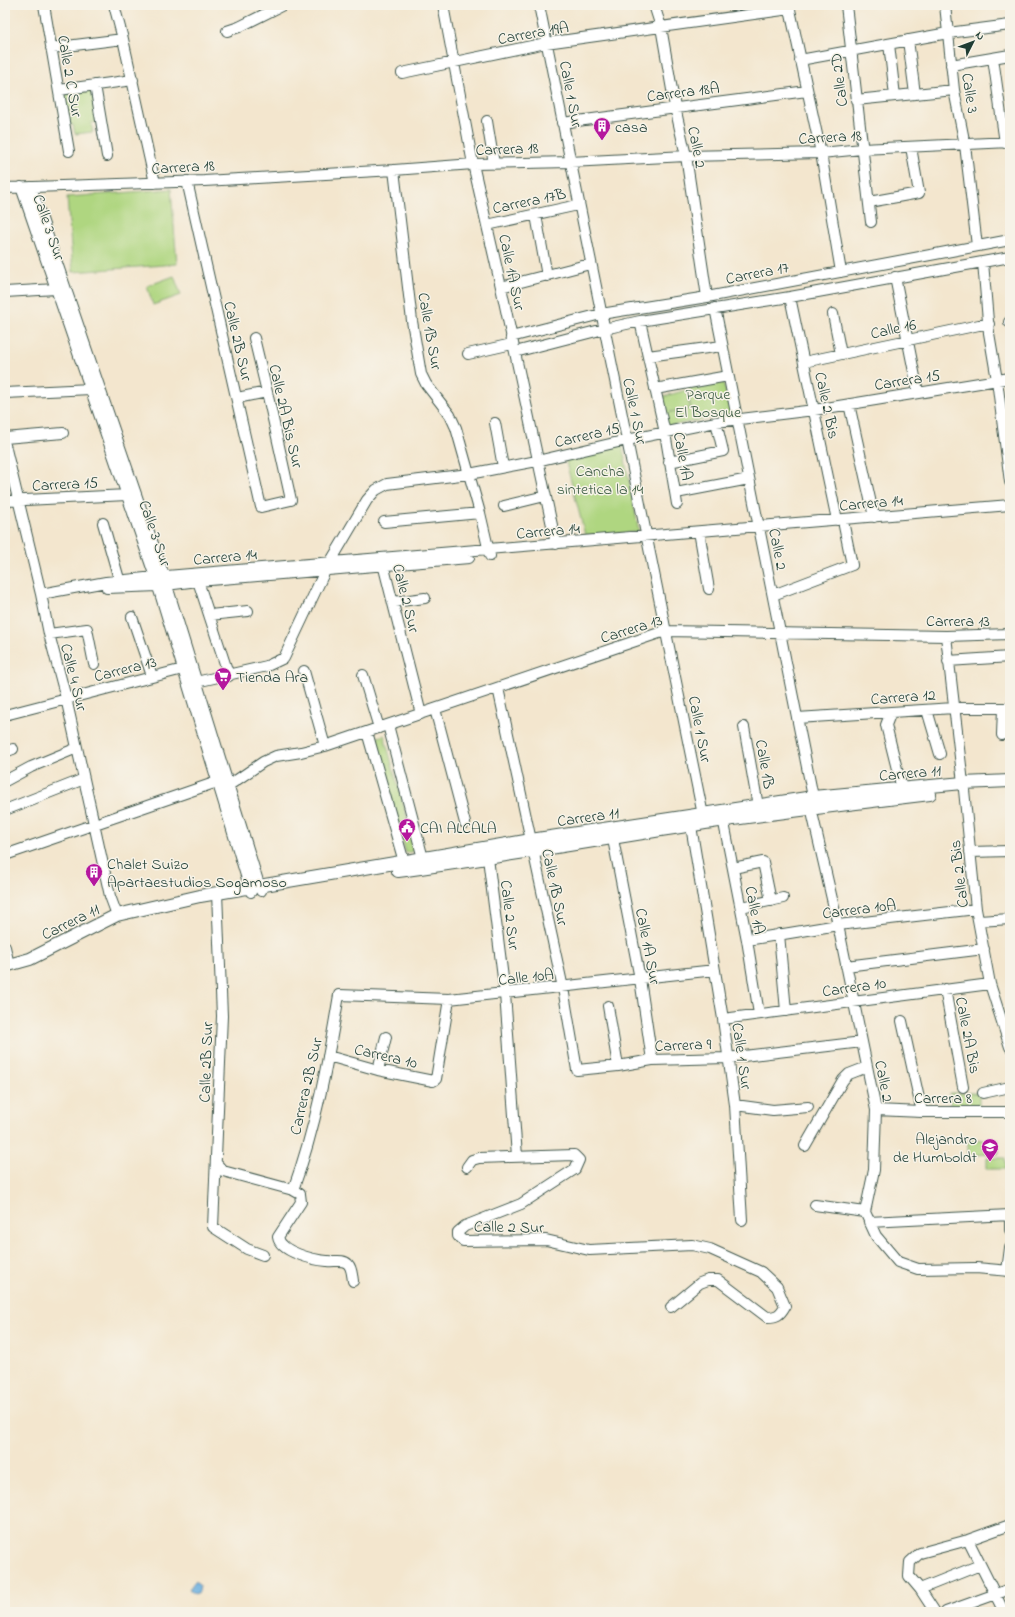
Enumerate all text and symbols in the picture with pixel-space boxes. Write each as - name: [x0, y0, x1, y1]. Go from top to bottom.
- street label: Carrera 19A: [496, 16, 571, 52]
- north arrow: [953, 22, 993, 62]
- text: N: [971, 28, 988, 44]
- street label: Calle 2 C Sur: [50, 33, 88, 119]
- street label: Calle 2D: [825, 52, 855, 108]
- street label: Calle 1 Sur: [552, 59, 588, 130]
- street label: Calle 3: [954, 71, 984, 115]
- street label: Carrera 18A: [646, 77, 721, 109]
- building icon: casa: [592, 116, 612, 141]
- place label: casa: [615, 116, 648, 140]
- street label: Carrera 18: [798, 124, 862, 152]
- street label: Calle 2: [680, 125, 712, 170]
- street label: Carrera 18: [475, 137, 539, 163]
- street label: Carrera 18: [151, 154, 215, 182]
- street label: Carrera 17B: [490, 182, 569, 221]
- street label: Calle 3 Sur: [26, 191, 71, 264]
- street label: Calle 1A Sur: [491, 232, 531, 313]
- street label: Carrera 17: [724, 256, 791, 292]
- street label: Calle 1B Sur: [410, 291, 448, 372]
- street label: Calle 2B Sur: [216, 299, 258, 384]
- street label: Calle 16: [868, 313, 918, 346]
- street label: Calle 2A Bis Sur: [261, 362, 309, 471]
- street label: Carrera 15: [873, 364, 942, 398]
- street label: Calle 2 Bis: [807, 370, 845, 441]
- street label: Calle 1 Sur: [615, 376, 653, 447]
- park label: Parque El Bosque: [675, 383, 742, 425]
- street label: Carrera 15: [552, 417, 622, 455]
- street label: Calle 1A: [666, 430, 698, 483]
- park label: Cancha sintetica la 14: [557, 460, 644, 502]
- street label: Carrera 15: [31, 471, 99, 499]
- street label: Carrera 14: [838, 489, 904, 519]
- street label: Calle 3 Sur: [132, 497, 177, 570]
- street label: Carrera 14: [515, 517, 581, 547]
- street label: Calle 2: [761, 527, 793, 572]
- street label: Carrera 14: [192, 543, 258, 573]
- street label: Calle 2 Sur: [385, 561, 425, 636]
- street label: Carrera 13: [598, 609, 666, 651]
- street label: Carrera 13: [926, 610, 990, 634]
- street label: Calle 4 Sur: [53, 641, 93, 714]
- street label: Carrera 13: [92, 651, 159, 689]
- supermarket icon: Tienda Ara: [213, 666, 233, 691]
- place label: Tienda Ara: [236, 666, 308, 690]
- street label: Carrera 12: [870, 684, 937, 712]
- street label: Calle 1 Sur: [681, 694, 717, 765]
- street label: Calle 1B: [748, 738, 780, 791]
- street label: Carrera 11: [878, 759, 942, 789]
- street label: Carrera 11: [556, 802, 621, 834]
- public building icon: CAI ALCALA: [397, 817, 417, 842]
- place label: CAI ALCALA: [420, 817, 497, 841]
- street label: Calle 2 Bis: [944, 839, 976, 909]
- street label: Calle 1B Sur: [534, 847, 574, 928]
- place label: Chalet Suizo Apartaestudios Sogamoso: [107, 853, 287, 895]
- building icon: Chalet Suizo Apartaestudios Sogamoso: [84, 862, 104, 887]
- street label: Calle 2 Sur: [493, 879, 525, 952]
- street label: Calle 1A: [738, 884, 771, 937]
- street label: Carrera 10A: [821, 894, 898, 926]
- street label: Carrera 11: [38, 898, 104, 947]
- street label: Calle 1A Sur: [628, 906, 666, 987]
- street label: Calle 10A: [497, 963, 555, 993]
- street label: Carrera 10: [821, 972, 888, 1004]
- street label: Calle 2A Bis: [948, 995, 986, 1076]
- street label: Calle 2B Sur: [194, 1021, 220, 1103]
- street label: Calle 1 Sur: [724, 1021, 758, 1091]
- street label: Carrera 9: [654, 1033, 712, 1059]
- street label: Carrera 2B Sur: [284, 1035, 330, 1137]
- street label: Carrera 10: [352, 1038, 420, 1076]
- street label: Calle 2: [867, 1059, 899, 1104]
- street label: Carrera 8: [914, 1087, 972, 1111]
- place label: Alejandro de Humboldt: [893, 1128, 978, 1170]
- school or university icon: Alejandro de Humboldt: [980, 1137, 1000, 1162]
- street label: Calle 2 Sur: [474, 1215, 544, 1241]

